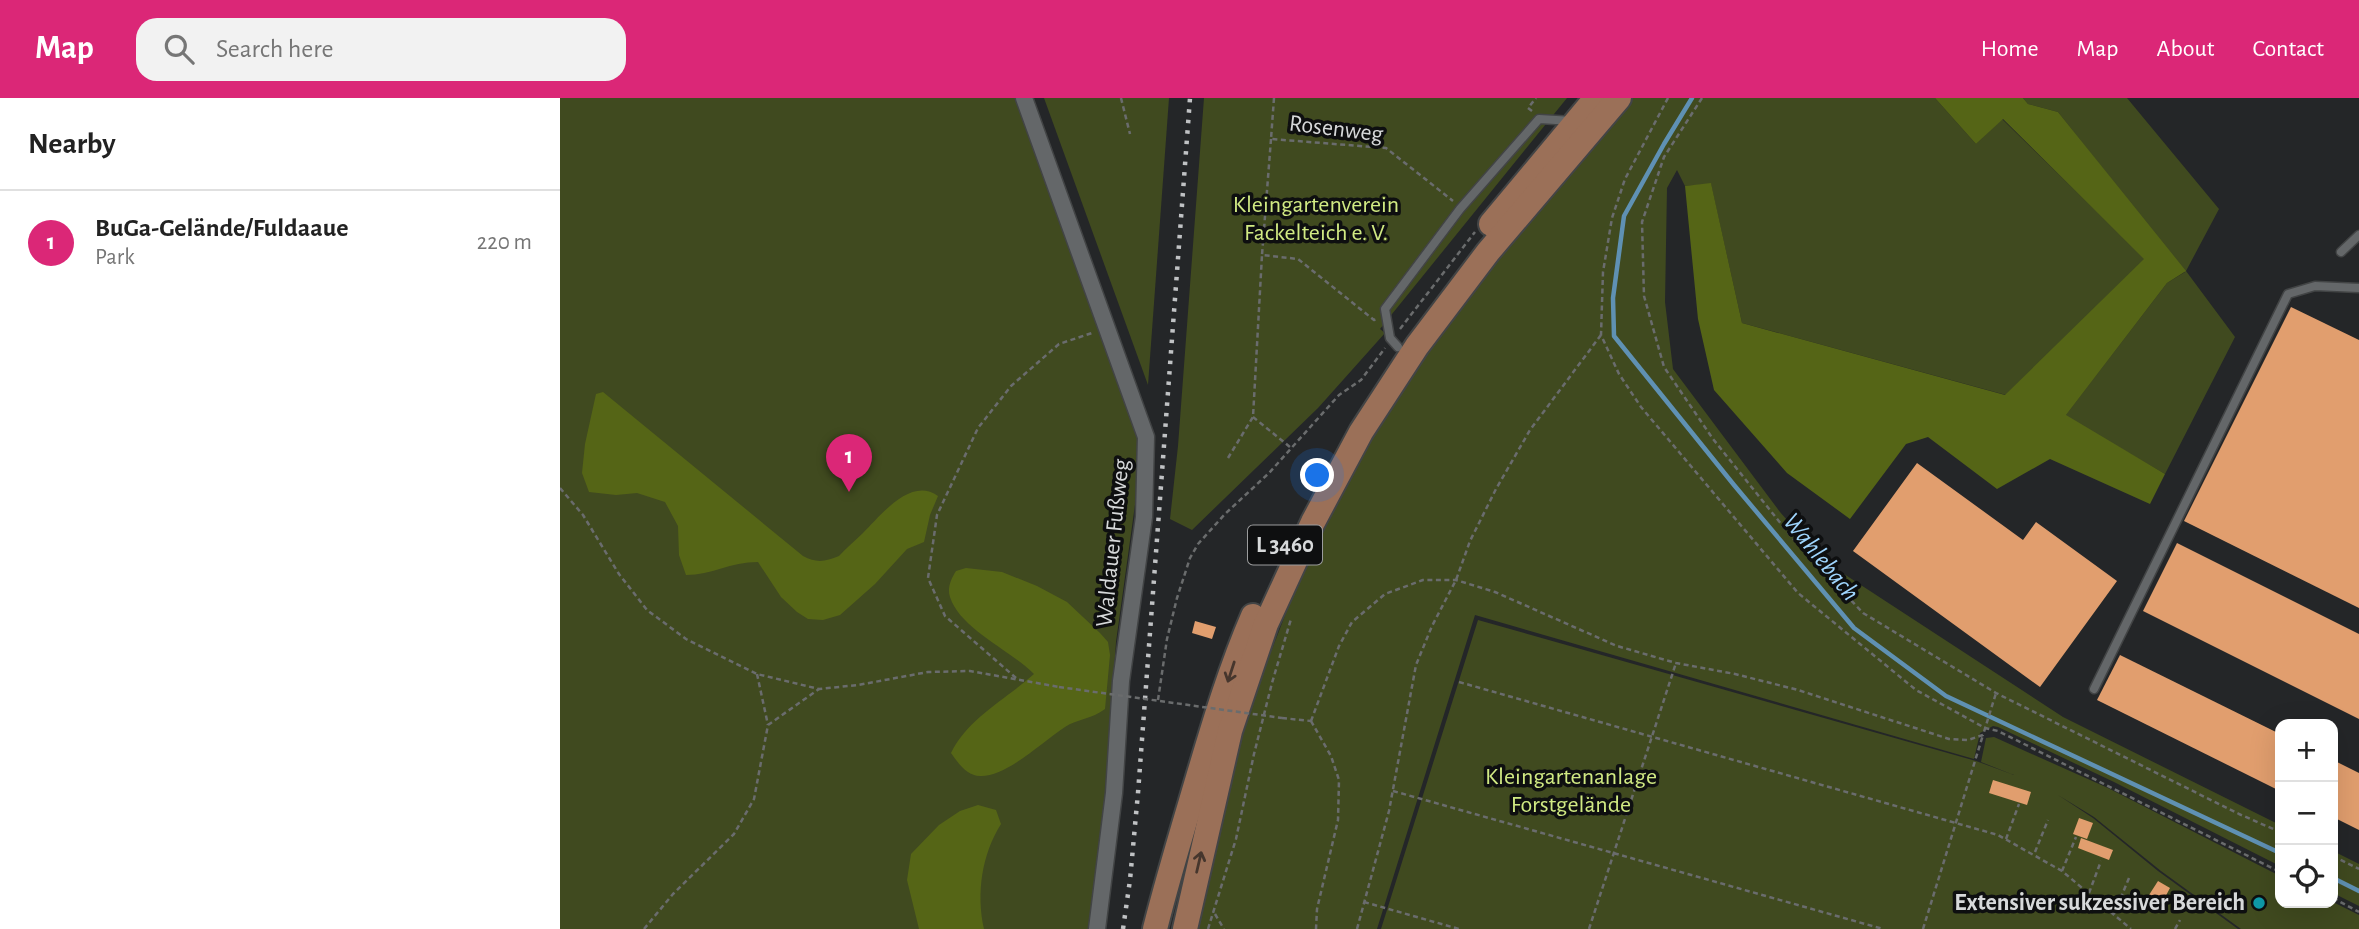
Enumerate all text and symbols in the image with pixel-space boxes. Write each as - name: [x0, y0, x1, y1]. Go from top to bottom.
- search box: [136, 18, 626, 81]
- icon: search: [160, 30, 198, 68]
- text: Map: [35, 32, 94, 65]
- text: Search here: [216, 36, 334, 62]
- text: Home: [1981, 37, 2039, 61]
- text: Map: [2077, 37, 2119, 61]
- text: About: [2157, 37, 2214, 61]
- text: Contact: [2252, 37, 2324, 61]
- street label: Rosenweg: [1288, 111, 1385, 147]
- text: Nearby: [28, 129, 116, 159]
- park label: Kleingartenverein Fackelteich e. V.: [1233, 193, 1399, 245]
- text: BuGa-Gelände/Fuldaaue: [95, 215, 349, 241]
- text: 1: [47, 231, 55, 254]
- text: 220 m: [477, 231, 532, 254]
- text: Park: [95, 246, 135, 269]
- pin: 1: [826, 434, 872, 492]
- street label: Waldauer Fußweg: [1092, 457, 1134, 628]
- your location: [1300, 458, 1334, 492]
- water label: Wahlebach: [1778, 508, 1864, 606]
- road number: L 3460: [1248, 526, 1322, 564]
- one-way arrow: [1224, 661, 1237, 683]
- map controls: [2275, 719, 2338, 908]
- button: +: [2275, 719, 2338, 782]
- park label: Kleingartenanlage Forstgelände: [1485, 765, 1657, 817]
- button: −: [2275, 782, 2338, 845]
- button: locate: [2275, 845, 2338, 908]
- one-way arrow: [1193, 851, 1206, 874]
- place label: Extensiver sukzessiver Bereich: [1954, 891, 2245, 915]
- marker: Extensiver sukzessiver Bereich: [2251, 895, 2267, 911]

